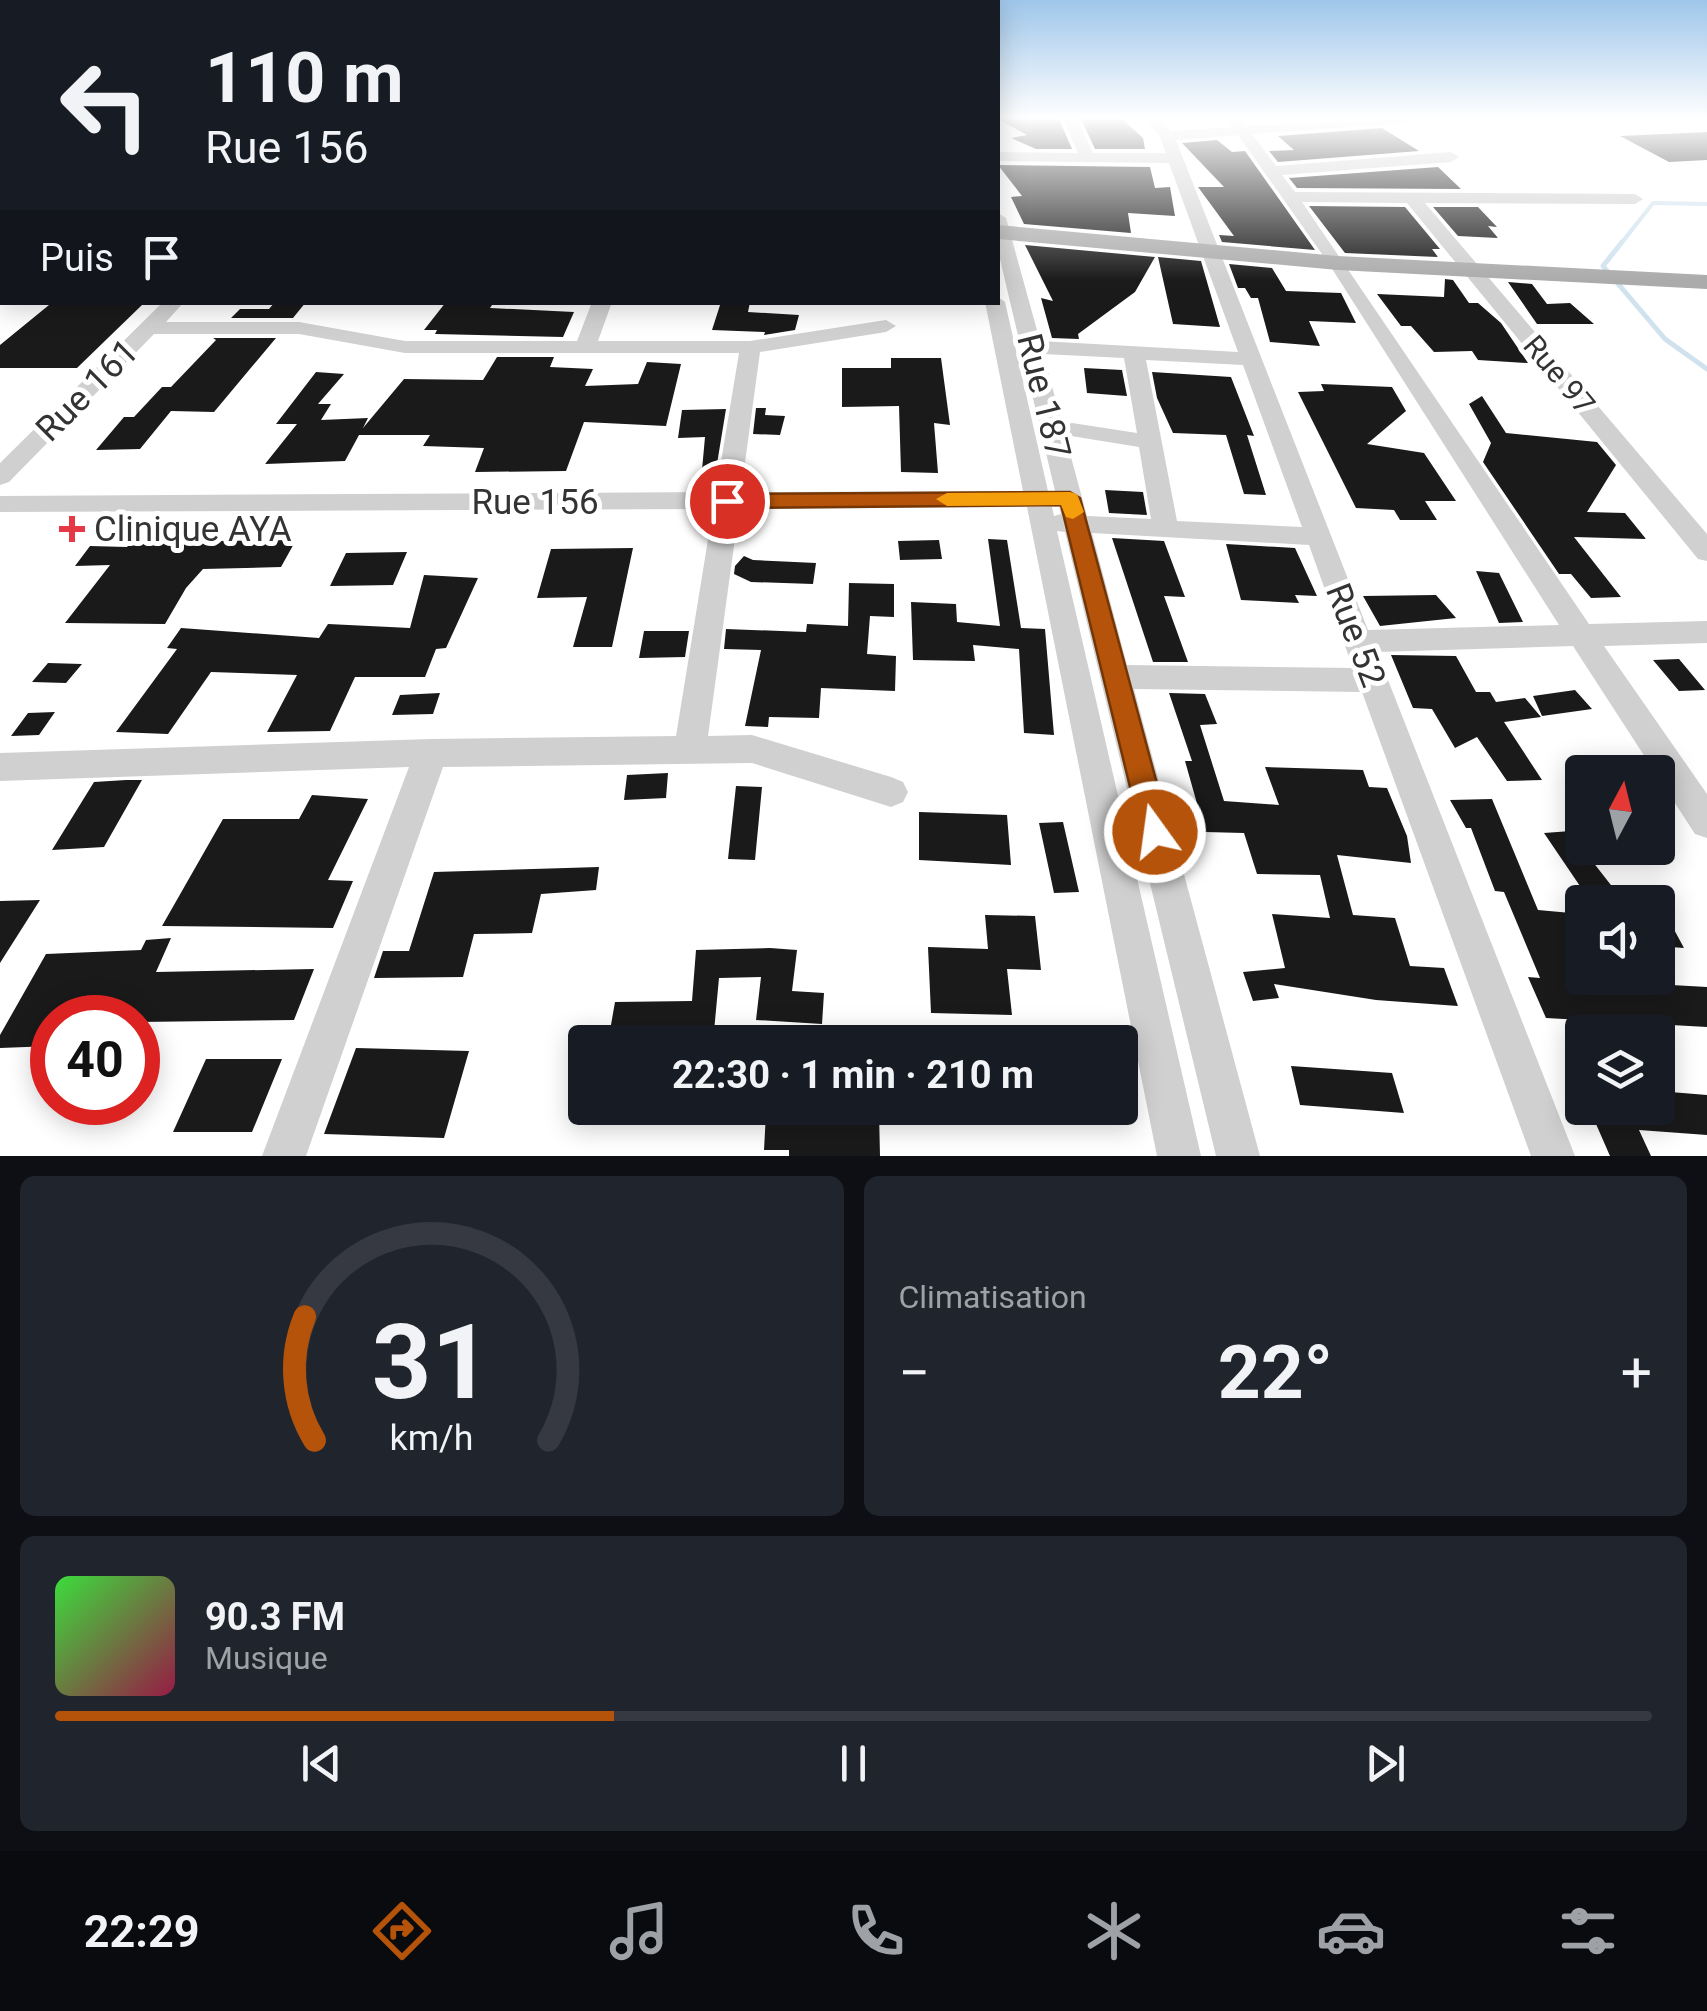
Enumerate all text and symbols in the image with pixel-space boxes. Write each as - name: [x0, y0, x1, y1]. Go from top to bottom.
- text: 110 m: [205, 37, 404, 119]
- icon: left: [40, 40, 170, 170]
- text: Rue 156: [205, 121, 368, 174]
- icon: arrive: [134, 230, 189, 285]
- text: Puis: [40, 236, 114, 280]
- street label: Rue 97: [1516, 328, 1602, 421]
- street label: Rue 187: [1008, 329, 1079, 463]
- street label: Rue 161: [28, 331, 147, 450]
- pin: [685, 459, 770, 544]
- icon: arrive: [700, 474, 755, 529]
- street label: Rue 156: [471, 482, 599, 523]
- place label: Clinique AYA: [94, 509, 292, 550]
- marker: Clinique AYA: [59, 516, 85, 542]
- street label: Rue 52: [1317, 578, 1394, 693]
- north arrow: [1565, 755, 1675, 865]
- map controls: [1565, 755, 1675, 1125]
- position arrow: [1103, 780, 1207, 884]
- button: sound: [1565, 885, 1675, 995]
- speed limit sign: 40: [30, 995, 160, 1125]
- button: layers: [1565, 1015, 1675, 1125]
- text: 22:30 · 1 min · 210 m: [672, 1053, 1034, 1097]
- text: Climatisation: [899, 1278, 1087, 1316]
- text: 31: [372, 1302, 491, 1423]
- text: 22°: [1218, 1328, 1333, 1416]
- text: −: [899, 1341, 930, 1405]
- text: +: [1621, 1341, 1652, 1405]
- text: km/h: [390, 1417, 474, 1459]
- text: 90.3 FM: [205, 1595, 345, 1639]
- text: Musique: [205, 1639, 328, 1677]
- icon: previous: [294, 1736, 349, 1791]
- icon: pause: [826, 1736, 881, 1791]
- icon: next: [1358, 1736, 1413, 1791]
- icon: directions: [367, 1896, 437, 1966]
- icon: music: [604, 1896, 674, 1966]
- icon: phone: [841, 1896, 911, 1966]
- icon: climate: [1079, 1896, 1149, 1966]
- icon: car: [1316, 1896, 1386, 1966]
- icon: filters: [1553, 1896, 1623, 1966]
- text: 22:29: [84, 1905, 200, 1958]

